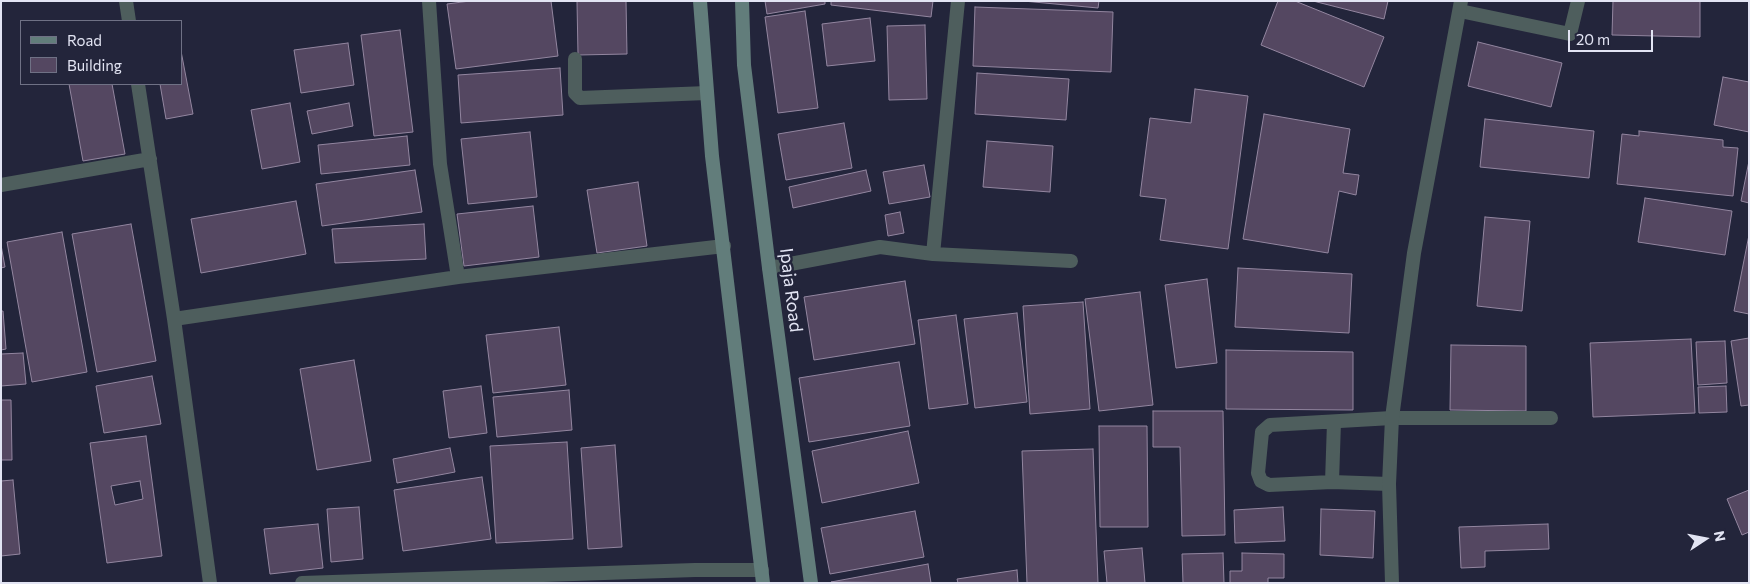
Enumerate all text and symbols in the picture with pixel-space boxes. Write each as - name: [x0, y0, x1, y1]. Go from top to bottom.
- legend: [20, 20, 182, 85]
- scale bar: [1570, 20, 1655, 52]
- text: 20 m: [1576, 30, 1610, 48]
- text: Road: [67, 31, 102, 49]
- text: Building: [67, 56, 122, 74]
- street label: Ipaja Road: [775, 247, 807, 333]
- north arrow: [1680, 514, 1730, 564]
- text: N: [1711, 529, 1730, 543]

